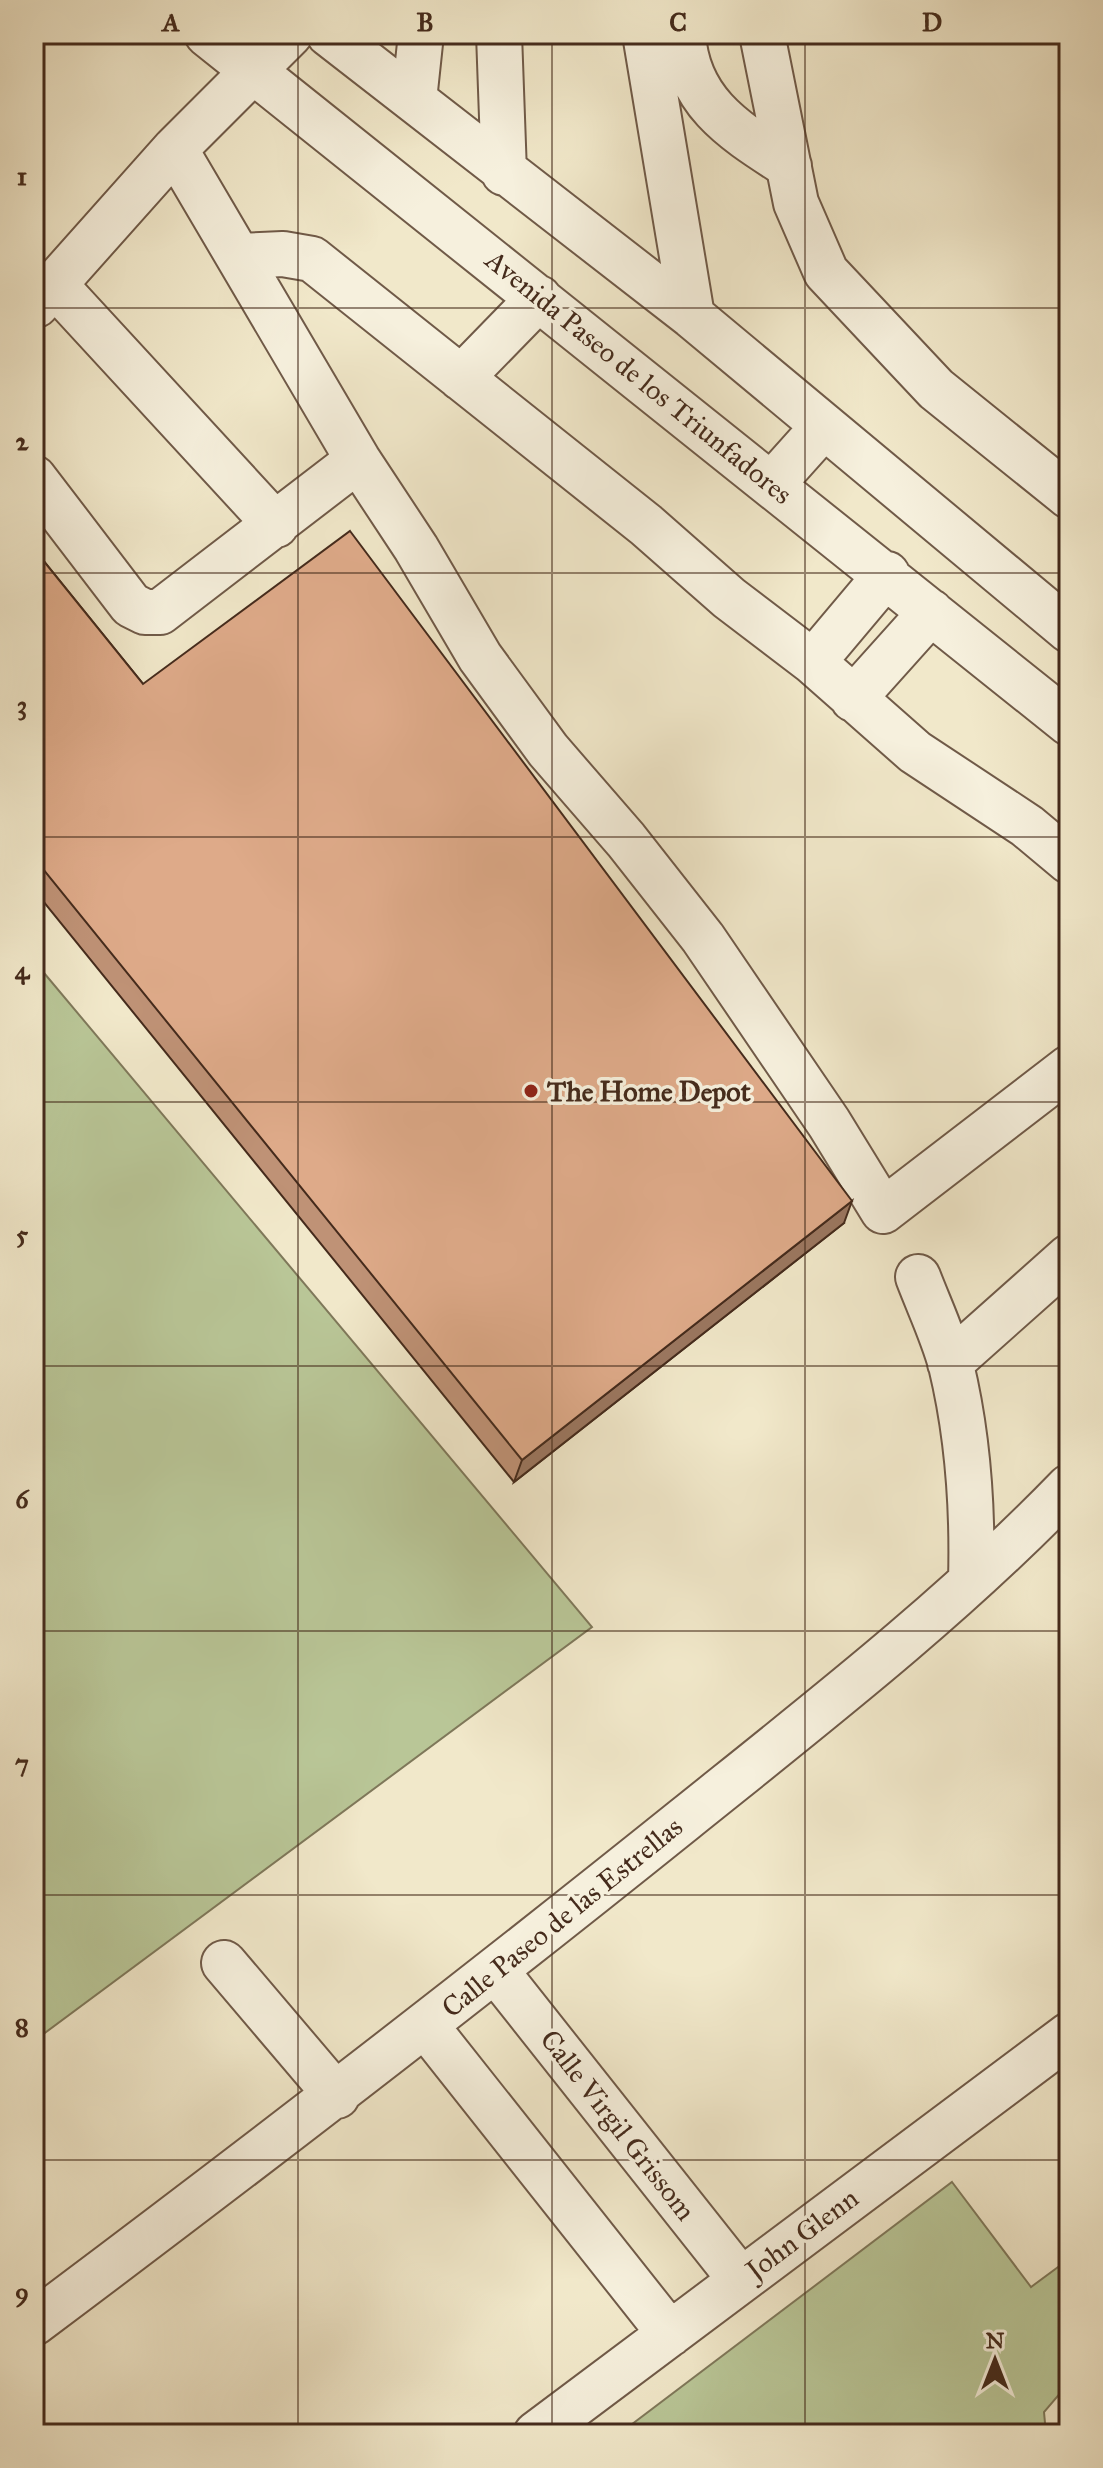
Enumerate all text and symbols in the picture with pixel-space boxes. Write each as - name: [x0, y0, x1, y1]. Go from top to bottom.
- text: A: [160, 6, 180, 38]
- text: B: [416, 6, 434, 38]
- text: C: [669, 6, 687, 38]
- text: D: [922, 6, 942, 38]
- text: 1: [17, 160, 27, 192]
- street label: Avenida Paseo de los Triunfadores: [478, 242, 800, 512]
- text: 2: [16, 425, 30, 457]
- text: 3: [17, 689, 27, 721]
- text: 4: [15, 954, 31, 986]
- place label: The Home Depot: [547, 1074, 751, 1109]
- marker: The Home Depot: [522, 1082, 540, 1100]
- text: 5: [16, 1218, 29, 1250]
- text: 6: [15, 1483, 30, 1515]
- text: 7: [15, 1747, 29, 1779]
- street label: Calle Paseo de las Estrellas: [434, 1809, 690, 2025]
- text: 8: [15, 2011, 29, 2043]
- street label: Calle Virgil Grissom: [533, 2023, 703, 2227]
- street label: John Glenn: [737, 2180, 865, 2289]
- text: 9: [15, 2276, 29, 2308]
- north arrow: [955, 2320, 1035, 2400]
- text: N: [986, 2327, 1005, 2354]

